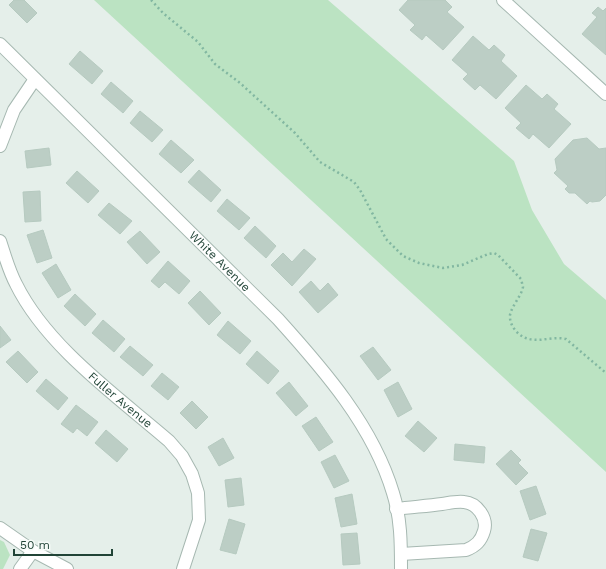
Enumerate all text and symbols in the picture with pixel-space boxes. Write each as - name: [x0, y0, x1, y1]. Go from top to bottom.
- street label: White Avenue: [186, 228, 253, 295]
- street label: Fuller Avenue: [85, 369, 155, 431]
- scale bar: [14, 531, 112, 557]
- text: 50 m: [20, 538, 50, 552]

